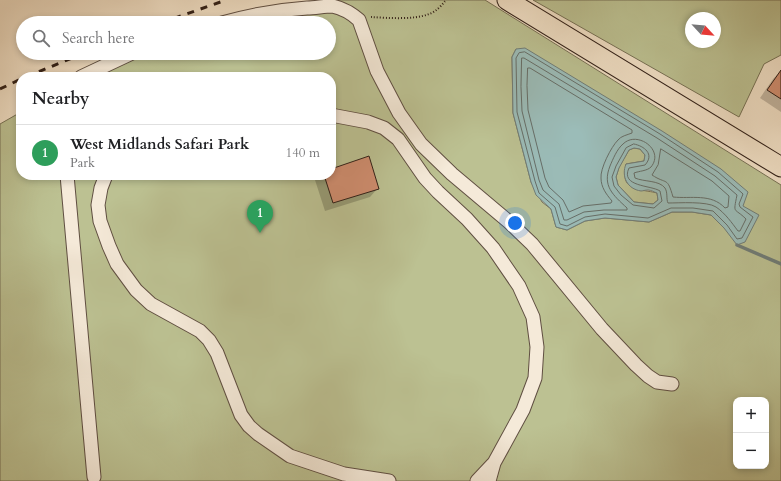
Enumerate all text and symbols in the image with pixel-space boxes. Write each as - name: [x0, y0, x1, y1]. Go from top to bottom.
- north arrow: [685, 12, 721, 48]
- search box: [16, 16, 336, 60]
- icon: search: [30, 27, 52, 49]
- text: Search here: [62, 28, 135, 48]
- text: Nearby: [32, 87, 89, 110]
- text: West Midlands Safari Park: [70, 134, 249, 154]
- text: 1: [42, 144, 48, 162]
- text: 140 m: [286, 144, 320, 162]
- text: Park: [70, 154, 95, 172]
- pin: 1: [247, 200, 273, 233]
- your location: [505, 213, 525, 233]
- map controls: [733, 397, 769, 469]
- button: +: [733, 397, 769, 433]
- button: −: [733, 433, 769, 469]

